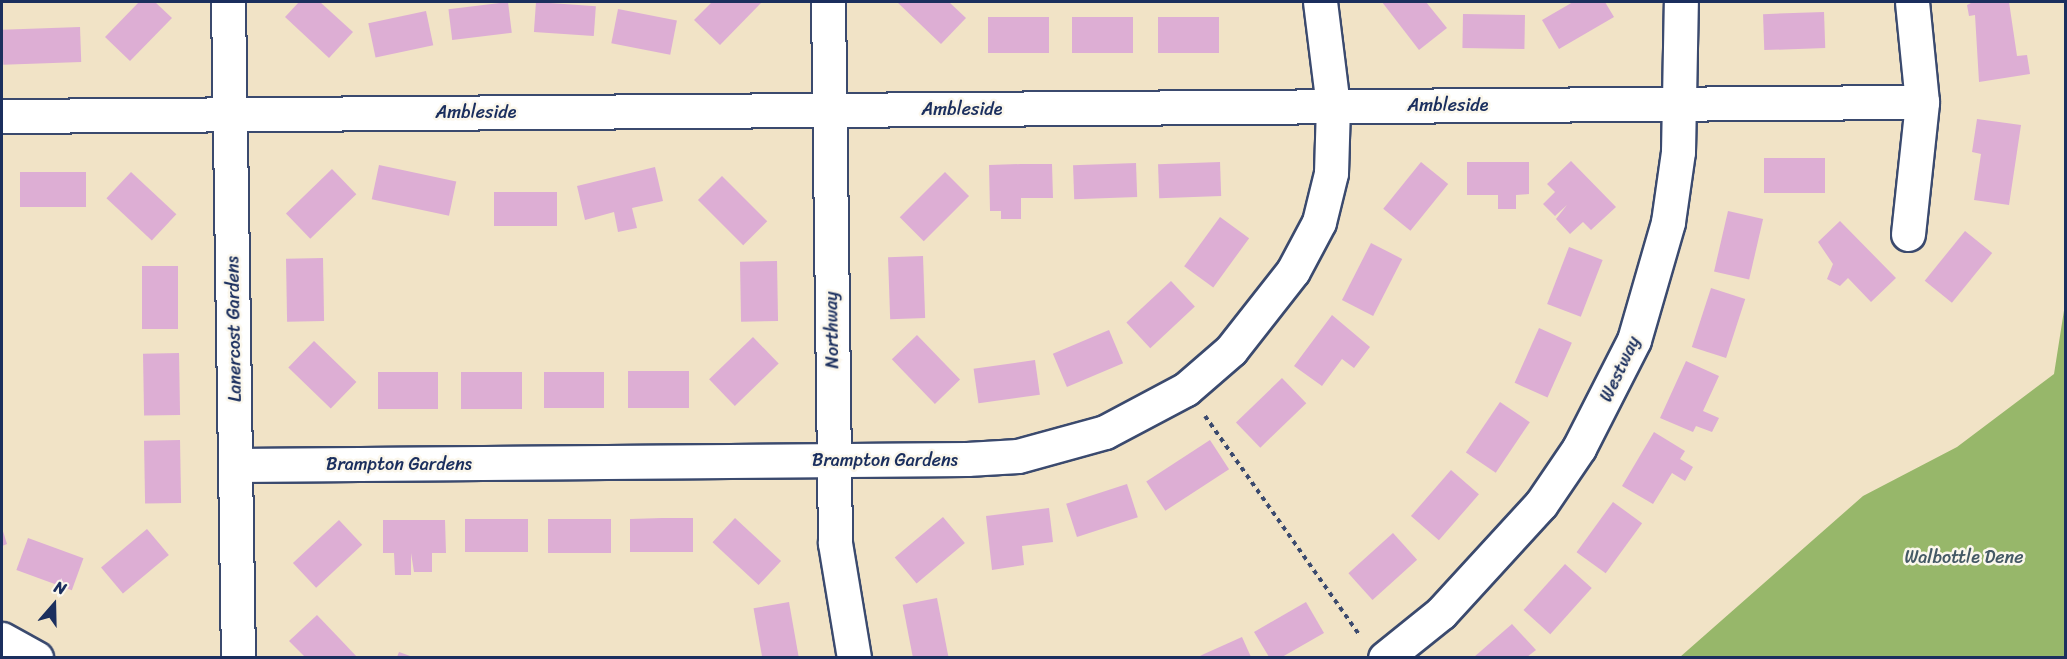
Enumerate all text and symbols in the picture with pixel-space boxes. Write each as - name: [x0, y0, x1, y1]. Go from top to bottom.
- street label: Ambleside: [1407, 94, 1489, 116]
- street label: Ambleside: [921, 98, 1003, 120]
- street label: Ambleside: [435, 101, 517, 123]
- street label: Lanercost Gardens: [222, 255, 246, 403]
- street label: Northway: [821, 291, 843, 369]
- street label: Westway: [1595, 333, 1645, 405]
- street label: Brampton Gardens: [812, 449, 958, 471]
- street label: Brampton Gardens: [326, 453, 472, 475]
- park label: Walbottle Dene: [1904, 546, 2024, 568]
- text: N: [50, 572, 70, 603]
- north arrow: [24, 575, 84, 635]

